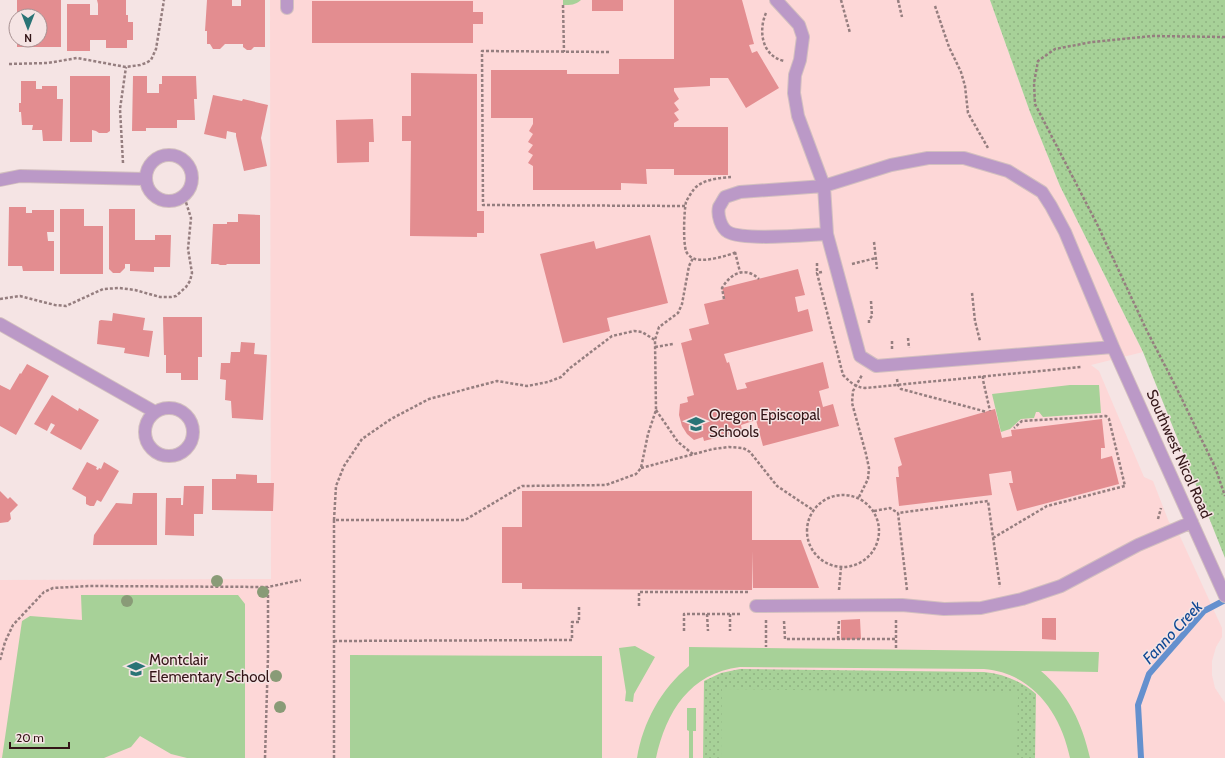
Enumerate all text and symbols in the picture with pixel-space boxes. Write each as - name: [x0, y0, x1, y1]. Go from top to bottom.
- north arrow: [8, 8, 48, 48]
- text: N: [24, 31, 32, 45]
- street label: Southwest Nicol Road: [1142, 387, 1216, 521]
- place label: Oregon Episcopal Schools: [709, 406, 821, 441]
- school or university icon: Oregon Episcopal Schools: [686, 414, 706, 434]
- water label: Fanno Creek: [1138, 596, 1207, 668]
- place label: Montclair Elementary School: [149, 651, 270, 686]
- school or university icon: Montclair Elementary School: [126, 659, 146, 679]
- scale bar: [10, 724, 69, 750]
- text: 20 m: [16, 730, 44, 745]

